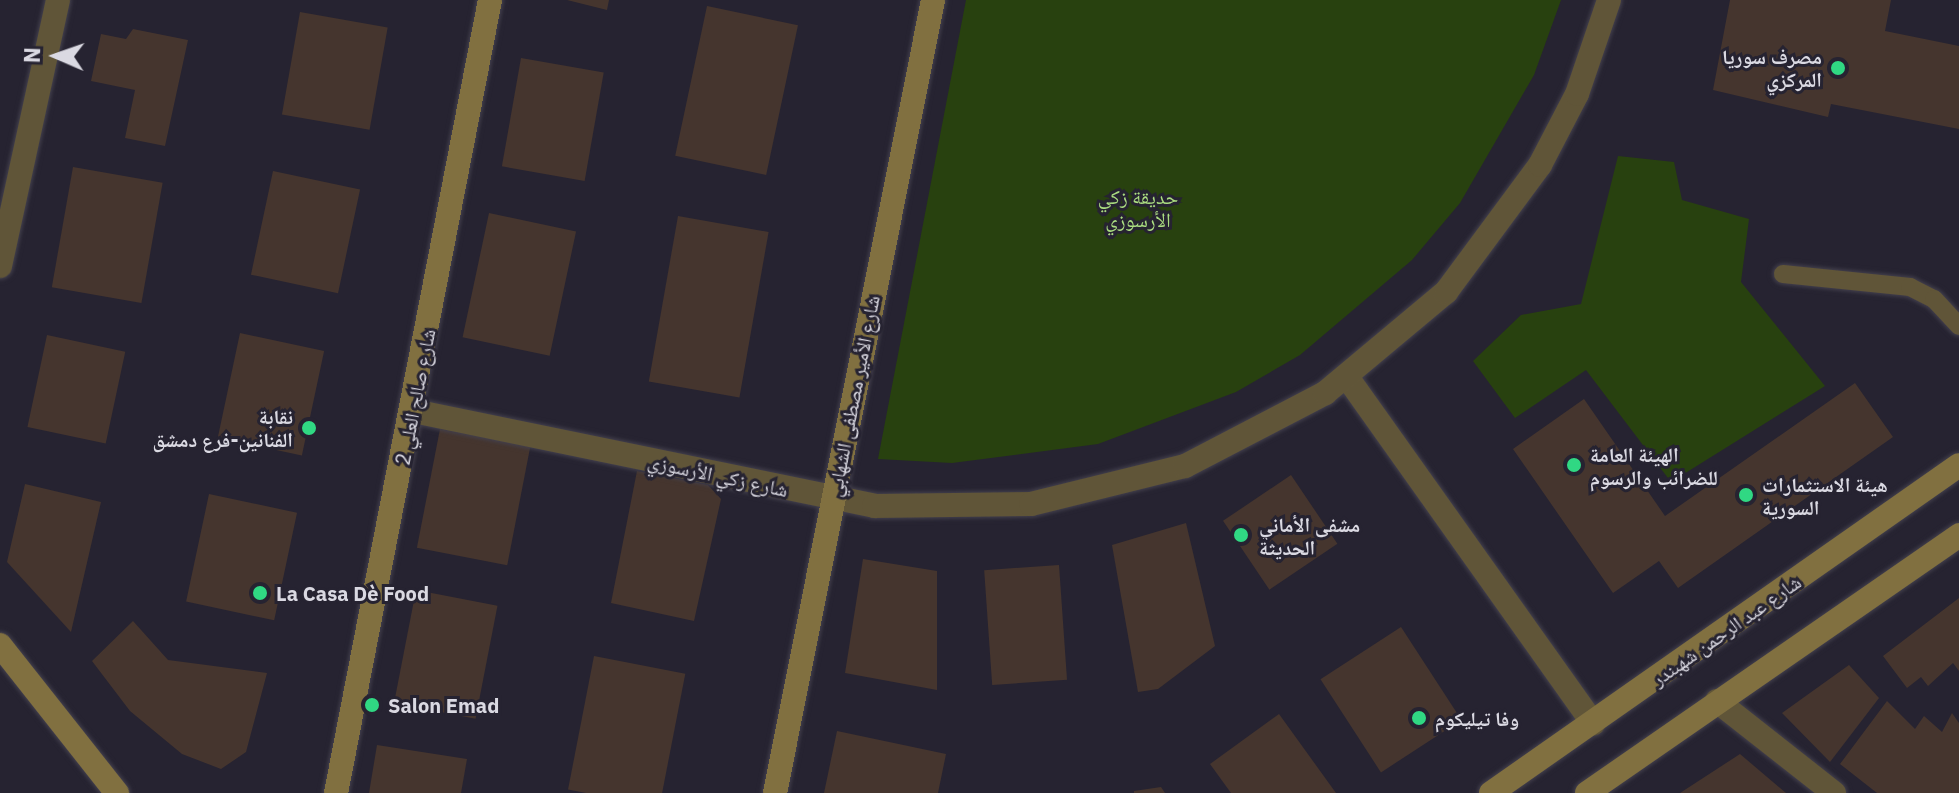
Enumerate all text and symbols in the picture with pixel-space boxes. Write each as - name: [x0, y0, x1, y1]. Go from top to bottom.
- north arrow: [16, 16, 96, 96]
- place label: مصرف سوريا المركزي: [1722, 44, 1822, 91]
- text: N: [17, 47, 46, 64]
- marker: مصرف سوريا المركزي: [1829, 59, 1847, 77]
- park label: حديقة زكي الأرسوزي: [1098, 185, 1178, 232]
- street label: شارع الأمير مصطفى الشهابي: [822, 293, 884, 499]
- street label: شارع صالح العلي 2: [390, 327, 440, 467]
- place label: نقابة الفنانين-فرع دمشق: [152, 404, 293, 451]
- marker: نقابة الفنانين-فرع دمشق: [300, 419, 318, 437]
- place label: الهيئة العامة للضرائب والرسوم: [1590, 442, 1718, 489]
- street label: شارع زكي الأرسوزي: [646, 448, 790, 502]
- marker: الهيئة العامة للضرائب والرسوم: [1565, 456, 1583, 474]
- place label: هيئة الاستثمارات السورية: [1762, 472, 1888, 519]
- marker: هيئة الاستثمارات السورية: [1737, 486, 1755, 504]
- place label: مشفى الأماني الحديثة: [1259, 512, 1360, 559]
- marker: مشفى الأماني الحديثة: [1230, 524, 1252, 546]
- street label: شارع عبد الرحمن شهبندر: [1647, 569, 1805, 691]
- place label: La Casa Dè Food: [276, 581, 429, 605]
- marker: La Casa Dè Food: [251, 584, 269, 602]
- place label: Salon Emad: [388, 693, 499, 717]
- marker: Salon Emad: [363, 696, 381, 714]
- place label: وفا تيليكوم: [1435, 706, 1519, 730]
- marker: وفا تيليكوم: [1410, 709, 1428, 727]

